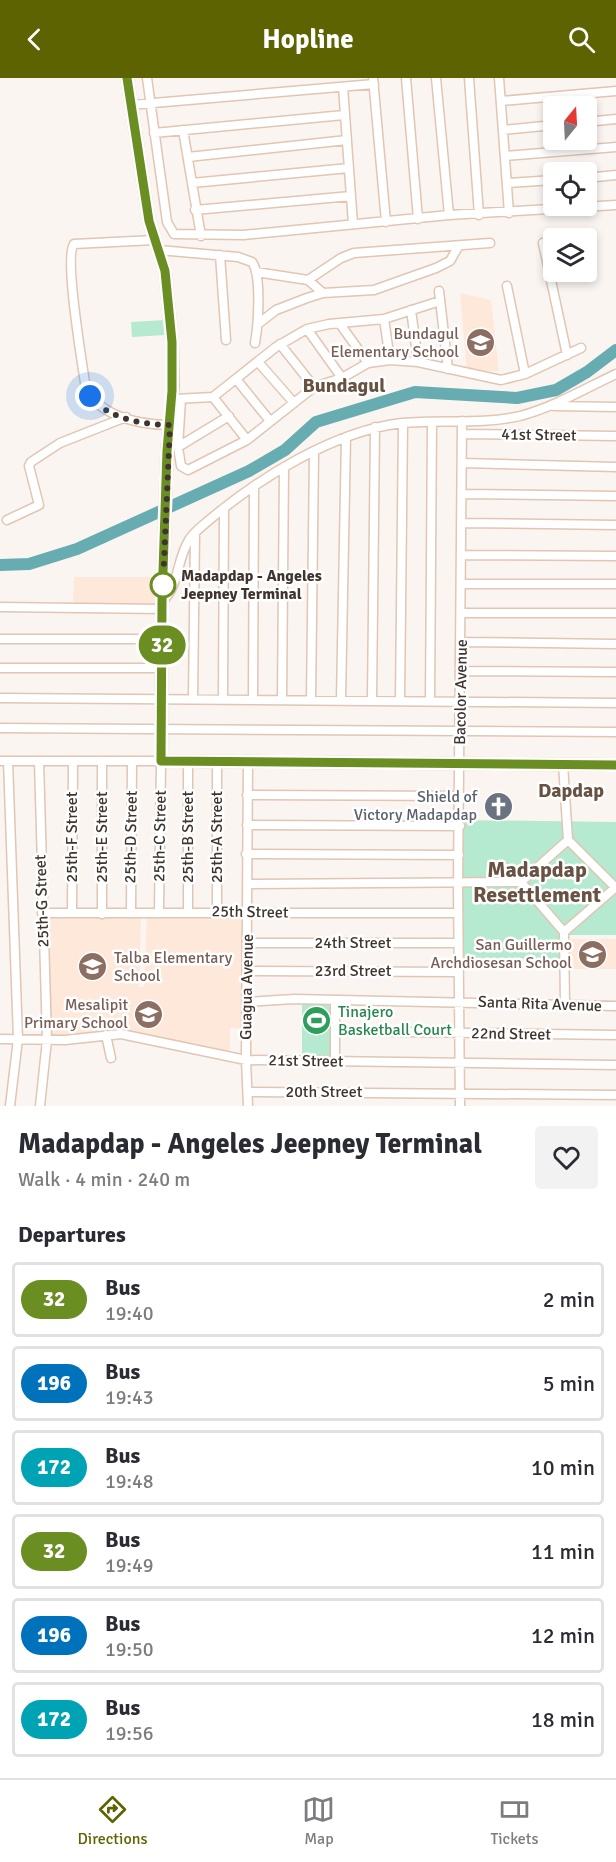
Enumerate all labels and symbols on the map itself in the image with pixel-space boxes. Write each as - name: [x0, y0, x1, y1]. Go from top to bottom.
- north arrow: [543, 96, 597, 150]
- place label: Bundagul Elementary School: [330, 324, 459, 362]
- school or university icon: Bundagul Elementary School: [464, 327, 496, 359]
- district label: Bundagul: [302, 373, 386, 398]
- your location: [75, 381, 105, 411]
- street label: 41st Street: [501, 424, 577, 446]
- place label: Madapdap - Angeles Jeepney Terminal: [181, 566, 322, 604]
- marker: Madapdap - Angeles Jeepney Terminal: [150, 572, 176, 598]
- line badge: 32: [135, 626, 189, 664]
- street label: Bacolor Avenue: [450, 639, 472, 745]
- district label: Dapdap: [538, 778, 604, 803]
- place label: Shield of Victory Madapdap: [354, 787, 478, 825]
- street label: 25th-C Street: [149, 789, 171, 882]
- street label: 25th-D Street: [120, 790, 142, 884]
- church icon: Shield of Victory Madapdap: [482, 790, 514, 822]
- street label: 25th-F Street: [62, 791, 82, 882]
- street label: 25th-E Street: [92, 791, 112, 883]
- street label: 25th-B Street: [178, 791, 198, 883]
- street label: 25th-A Street: [207, 791, 227, 883]
- street label: 25th-G Street: [30, 854, 54, 948]
- district label: Madapdap Resettlement: [473, 856, 601, 908]
- street label: 25th Street: [211, 901, 289, 923]
- street label: 24th Street: [315, 933, 392, 953]
- street label: Guagua Avenue: [236, 934, 258, 1040]
- place label: San Guillermo Archdiosesan School: [430, 935, 572, 973]
- school or university icon: San Guillermo Archdiosesan School: [577, 938, 609, 970]
- place label: Talba Elementary School: [114, 948, 233, 986]
- school or university icon: Talba Elementary School: [77, 951, 109, 983]
- street label: 23rd Street: [315, 961, 392, 981]
- street label: Santa Rita Avenue: [478, 992, 602, 1016]
- place label: Mesalipit Primary School: [24, 995, 128, 1033]
- school or university icon: Mesalipit Primary School: [133, 998, 165, 1030]
- place label: Tinajero Basketball Court: [338, 1002, 452, 1040]
- sports icon: Tinajero Basketball Court: [301, 1005, 333, 1037]
- street label: 22nd Street: [471, 1023, 551, 1045]
- street label: 21st Street: [268, 1050, 344, 1072]
- street label: 20th Street: [286, 1082, 363, 1102]

